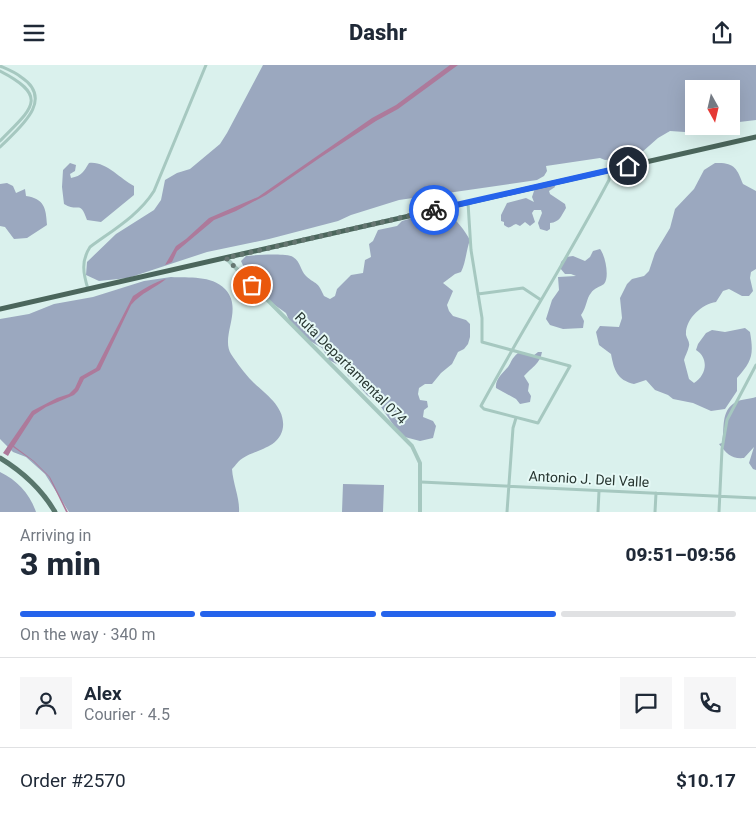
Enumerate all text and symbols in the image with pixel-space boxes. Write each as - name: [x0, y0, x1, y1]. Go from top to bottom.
- icon: menu: [20, 19, 48, 47]
- icon: share: [708, 19, 736, 47]
- text: Dashr: [349, 20, 407, 45]
- north arrow: [685, 80, 740, 135]
- map controls: [685, 80, 740, 135]
- pin: [607, 145, 649, 187]
- icon: home: [614, 152, 642, 180]
- courier: [409, 185, 459, 235]
- icon: bike: [420, 196, 448, 224]
- pin: [231, 264, 273, 306]
- icon: bag: [238, 271, 266, 299]
- street label: Ruta Departamental 074: [292, 309, 410, 427]
- street label: Antonio J. Del Valle: [528, 468, 650, 490]
- text: Arriving in: [20, 526, 91, 545]
- text: 09:51–09:56: [625, 543, 736, 566]
- text: 3 min: [20, 545, 101, 583]
- text: On the way · 340 m: [20, 625, 156, 644]
- button: person: [20, 677, 72, 729]
- button: chat: [620, 677, 672, 729]
- button: phone: [684, 677, 736, 729]
- text: Alex: [84, 682, 122, 705]
- text: Courier · 4.5: [84, 705, 170, 724]
- text: Order #2570: [20, 769, 126, 792]
- text: $10.17: [676, 769, 736, 792]

